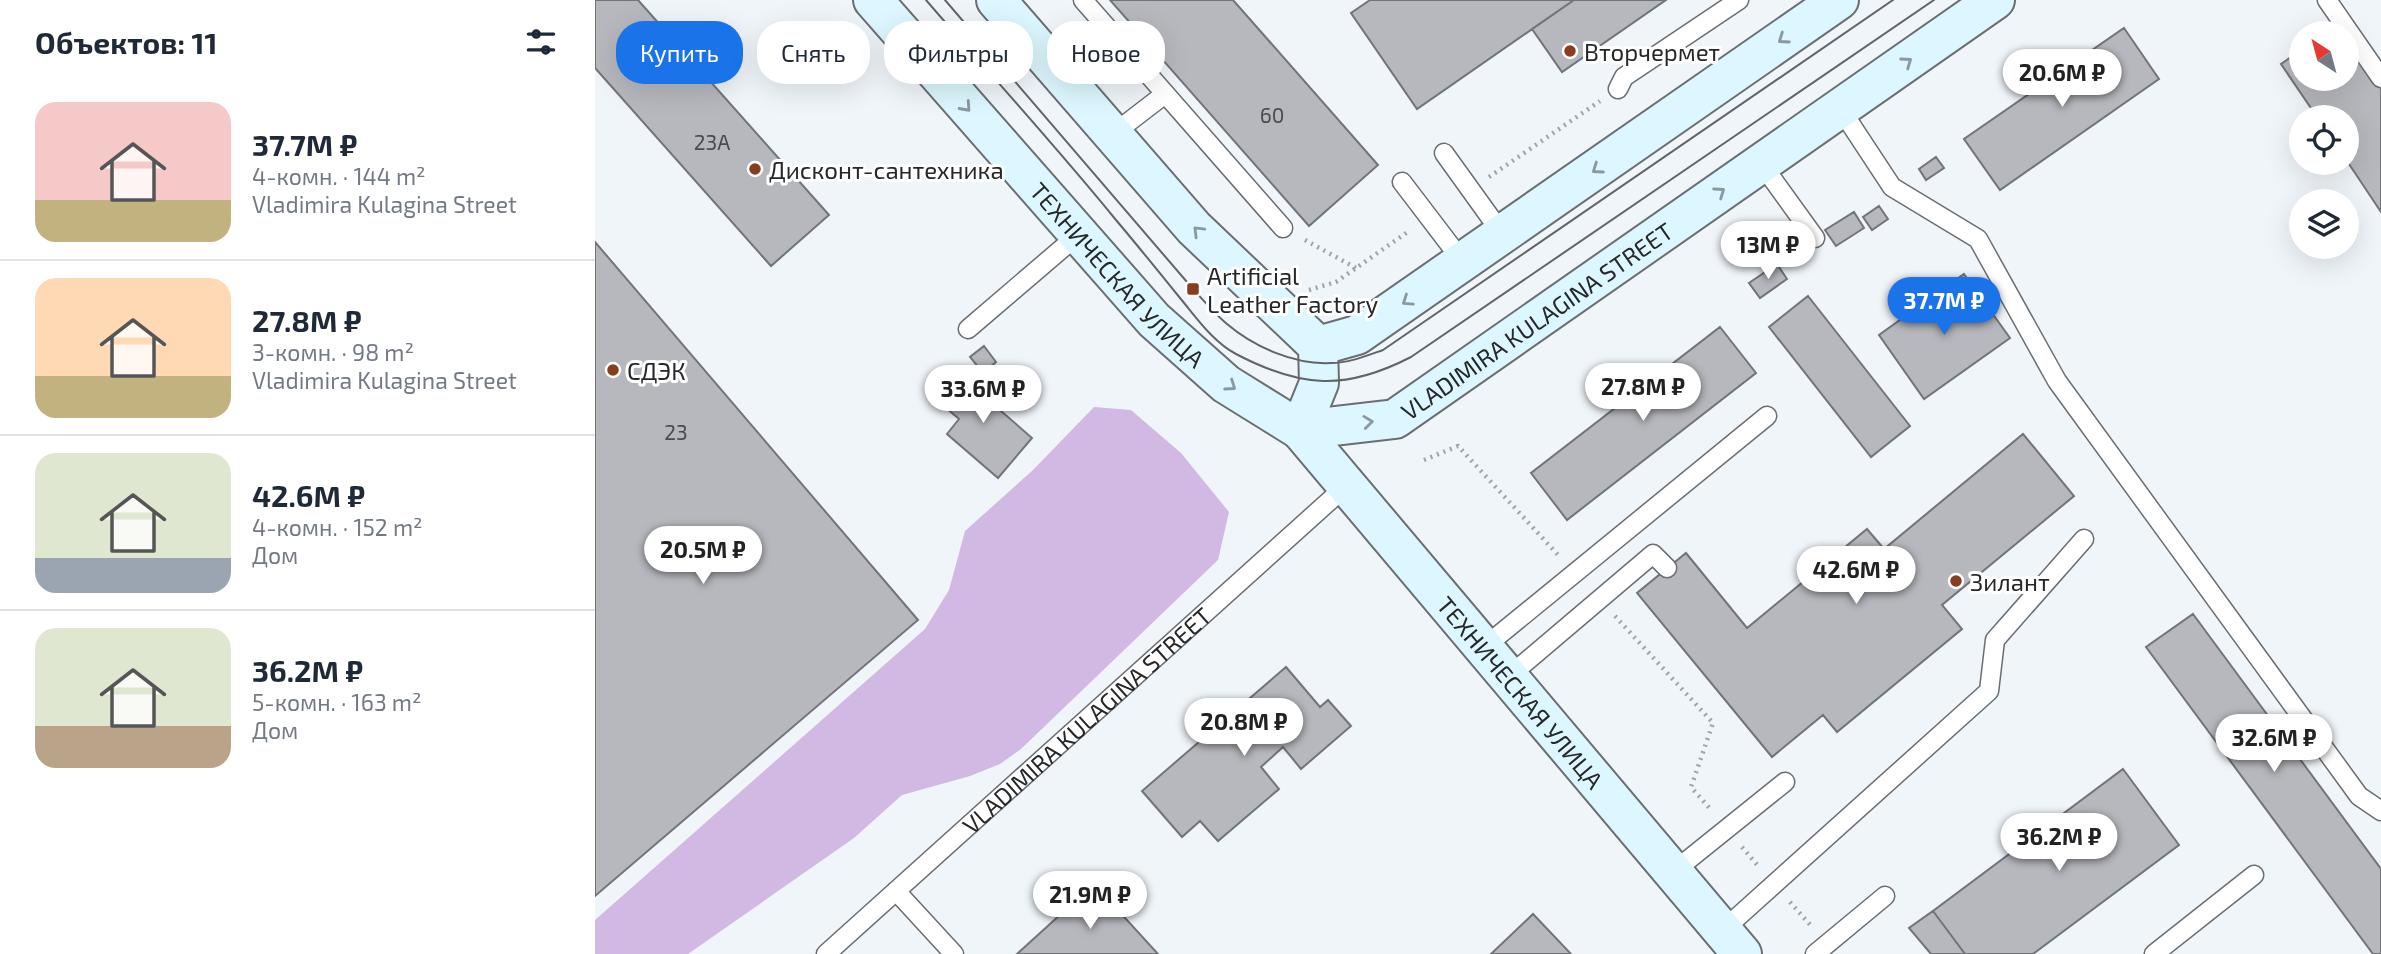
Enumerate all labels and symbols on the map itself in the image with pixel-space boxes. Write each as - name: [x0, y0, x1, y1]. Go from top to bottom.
- north arrow: [2289, 21, 2359, 91]
- one-way arrow: [1778, 31, 1791, 43]
- place label: Вторчермет: [1584, 37, 1720, 66]
- marker: Вторчермет: [1562, 43, 1578, 59]
- pin: 20.6M ₽: [1997, 50, 2127, 109]
- one-way arrow: [1899, 58, 1912, 70]
- one-way arrow: [958, 99, 970, 112]
- house number: 60: [1260, 102, 1284, 127]
- house number: 23А: [694, 129, 730, 154]
- place label: Дисконт-сантехника: [769, 155, 1004, 184]
- marker: Дисконт-сантехника: [747, 161, 763, 177]
- one-way arrow: [1592, 161, 1605, 173]
- street label: ТЕХНИЧЕСКАЯ УЛИЦА: [1025, 176, 1211, 373]
- one-way arrow: [1712, 188, 1725, 200]
- street label: VLADIMIRA KULAGINA STREET: [1395, 215, 1678, 425]
- pin: 13M ₽: [1719, 222, 1817, 281]
- one-way arrow: [1193, 226, 1206, 239]
- place label: Artificial Leather Factory: [1207, 261, 1378, 318]
- pin: 37.7M ₽: [1879, 278, 2009, 337]
- marker: Artificial Leather Factory: [1185, 281, 1201, 297]
- one-way arrow: [1402, 293, 1415, 305]
- place label: СДЭК: [627, 356, 686, 385]
- marker: СДЭК: [605, 362, 621, 378]
- pin: 27.8M ₽: [1578, 364, 1708, 423]
- pin: 33.6M ₽: [918, 366, 1048, 425]
- one-way arrow: [1223, 378, 1236, 390]
- one-way arrow: [1362, 414, 1374, 429]
- house number: 23: [664, 419, 688, 444]
- pin: 20.5M ₽: [638, 526, 768, 586]
- pin: 42.6M ₽: [1791, 546, 1921, 606]
- place label: Зилант: [1970, 567, 2050, 596]
- marker: Зилант: [1948, 573, 1964, 589]
- street label: ТЕХНИЧЕСКАЯ УЛИЦА: [1432, 590, 1610, 794]
- street label: VLADIMIRA KULAGINA STREET: [956, 600, 1217, 839]
- pin: 20.8M ₽: [1179, 698, 1309, 758]
- pin: 32.6M ₽: [2209, 714, 2339, 774]
- pin: 36.2M ₽: [1994, 814, 2124, 873]
- pin: 21.9M ₽: [1025, 872, 1155, 931]

